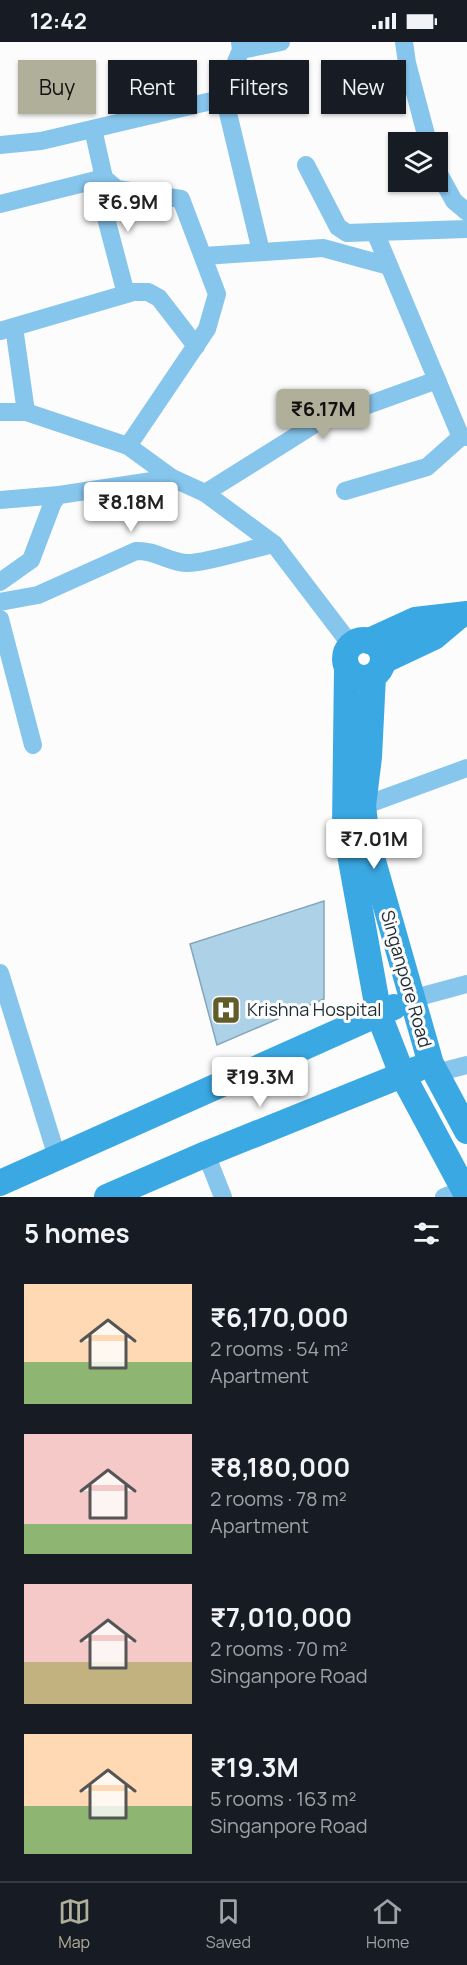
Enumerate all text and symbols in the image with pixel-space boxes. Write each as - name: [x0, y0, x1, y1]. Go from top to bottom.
- text: 12:42: [30, 6, 87, 36]
- chip: Buy: [18, 60, 96, 114]
- chip: Rent: [108, 60, 197, 114]
- chip: Filters: [209, 60, 309, 114]
- chip: New: [321, 60, 406, 114]
- map controls: [388, 132, 448, 192]
- button: layers: [388, 132, 448, 192]
- pin: ₹6.9M: [86, 182, 170, 233]
- text: ₹6.9M: [98, 188, 158, 215]
- pin: ₹6.17M: [274, 389, 372, 440]
- text: ₹6.17M: [291, 395, 356, 422]
- pin: ₹8.18M: [82, 482, 180, 533]
- text: ₹8.18M: [98, 488, 164, 515]
- pin: ₹7.01M: [325, 819, 423, 870]
- text: ₹7.01M: [340, 825, 408, 852]
- street label: Singanpore Road: [376, 907, 438, 1050]
- hospital icon: Krishna Hospital: [210, 994, 242, 1026]
- place label: Krishna Hospital: [247, 997, 381, 1021]
- pin: ₹19.3M: [211, 1057, 309, 1108]
- text: ₹19.3M: [226, 1063, 294, 1090]
- text: 5 homes: [24, 1215, 130, 1251]
- icon: filters: [410, 1217, 443, 1250]
- text: ₹6,170,000: [210, 1299, 349, 1335]
- icon: home: [72, 1308, 144, 1380]
- text: 2 rooms · 54 m²: [210, 1335, 348, 1362]
- text: Apartment: [210, 1362, 309, 1389]
- text: ₹8,180,000: [210, 1449, 350, 1485]
- icon: home: [72, 1458, 144, 1530]
- text: 2 rooms · 78 m²: [210, 1485, 347, 1512]
- text: Apartment: [210, 1512, 309, 1539]
- text: ₹7,010,000: [210, 1599, 352, 1635]
- icon: home: [72, 1608, 144, 1680]
- text: 2 rooms · 70 m²: [210, 1635, 347, 1662]
- text: Singanpore Road: [210, 1662, 367, 1689]
- text: ₹19.3M: [210, 1749, 299, 1785]
- icon: home: [72, 1758, 144, 1830]
- text: 5 rooms · 163 m²: [210, 1785, 356, 1812]
- text: Singanpore Road: [210, 1812, 367, 1839]
- tab: Map: [58, 1895, 91, 1953]
- tab: Saved: [206, 1895, 251, 1953]
- tab: Home: [366, 1895, 409, 1953]

